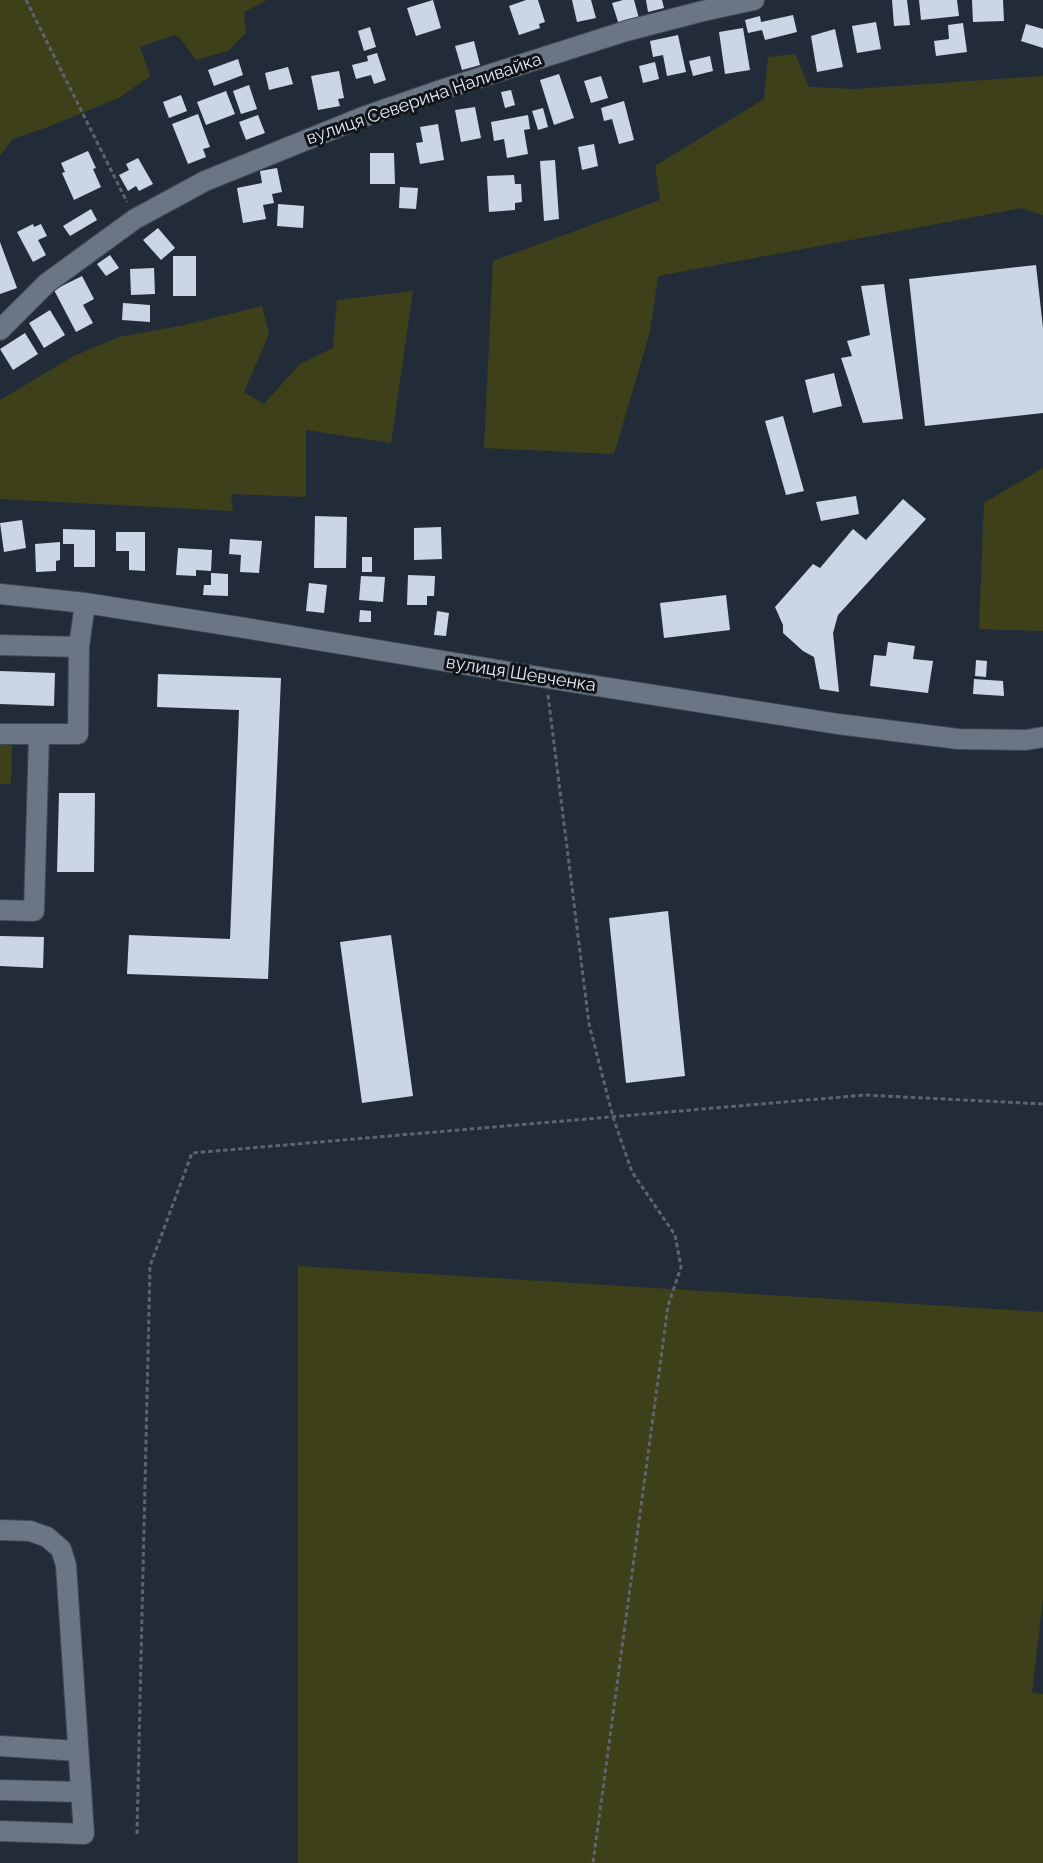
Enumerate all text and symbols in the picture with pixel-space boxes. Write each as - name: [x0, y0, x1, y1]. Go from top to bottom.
- street label: вулиця Северина Наливайка: [303, 48, 545, 150]
- street label: вулиця Шевченка: [445, 651, 597, 697]

